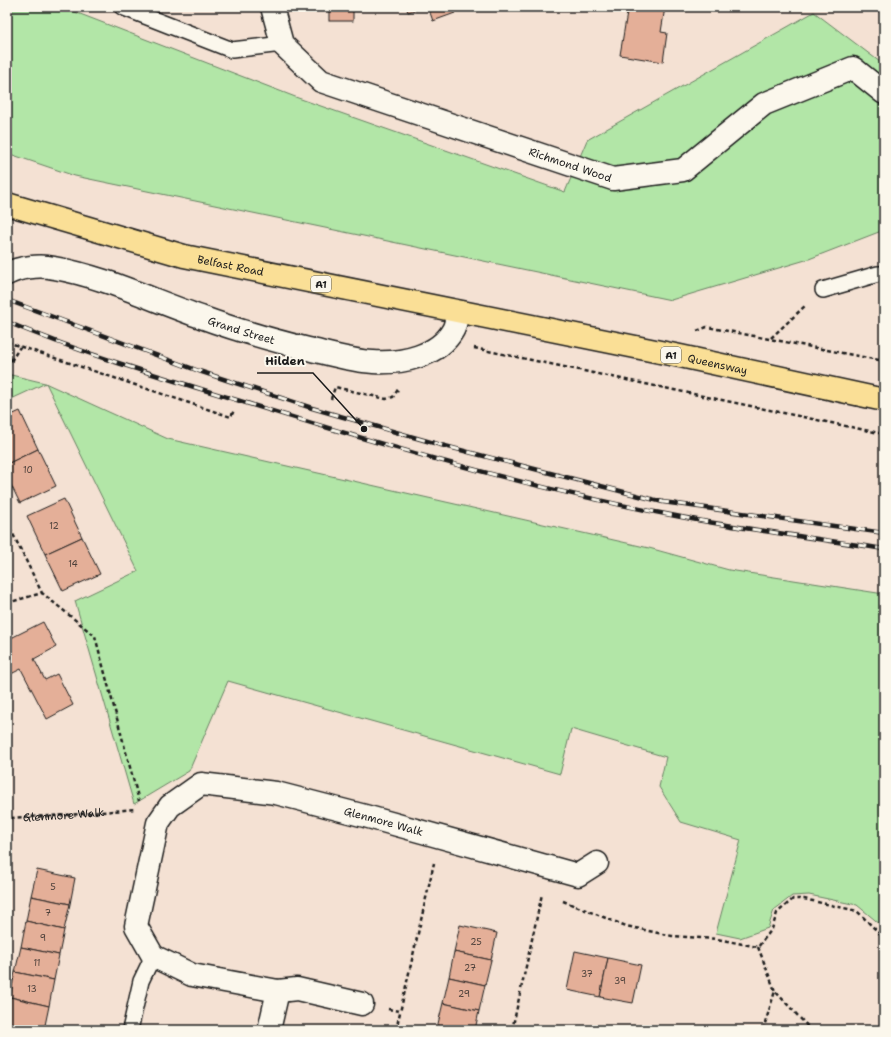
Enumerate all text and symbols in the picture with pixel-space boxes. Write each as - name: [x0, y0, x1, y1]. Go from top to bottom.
- street label: Richmond Wood: [527, 144, 614, 186]
- street label: Belfast Road: [196, 251, 265, 279]
- road number: A1: [311, 276, 331, 292]
- street label: Grand Street: [206, 313, 277, 348]
- road number: A1: [661, 347, 681, 363]
- callout: Hilden: [257, 349, 313, 373]
- street label: Queensway: [686, 350, 749, 378]
- text: Hilden: [265, 353, 305, 369]
- house number: 10: [23, 464, 33, 476]
- house number: 12: [49, 520, 59, 532]
- house number: 14: [68, 558, 78, 570]
- street label: Glenmore Walk: [342, 803, 425, 839]
- street label: Glenmore Walk: [22, 804, 105, 825]
- house number: 5: [50, 881, 56, 893]
- house number: 7: [45, 907, 51, 919]
- house number: 9: [40, 932, 46, 944]
- house number: 25: [470, 936, 482, 948]
- house number: 11: [33, 957, 41, 969]
- house number: 27: [464, 962, 476, 974]
- house number: 37: [581, 968, 593, 980]
- house number: 39: [614, 975, 626, 987]
- house number: 13: [27, 983, 37, 995]
- house number: 29: [458, 988, 470, 1000]

